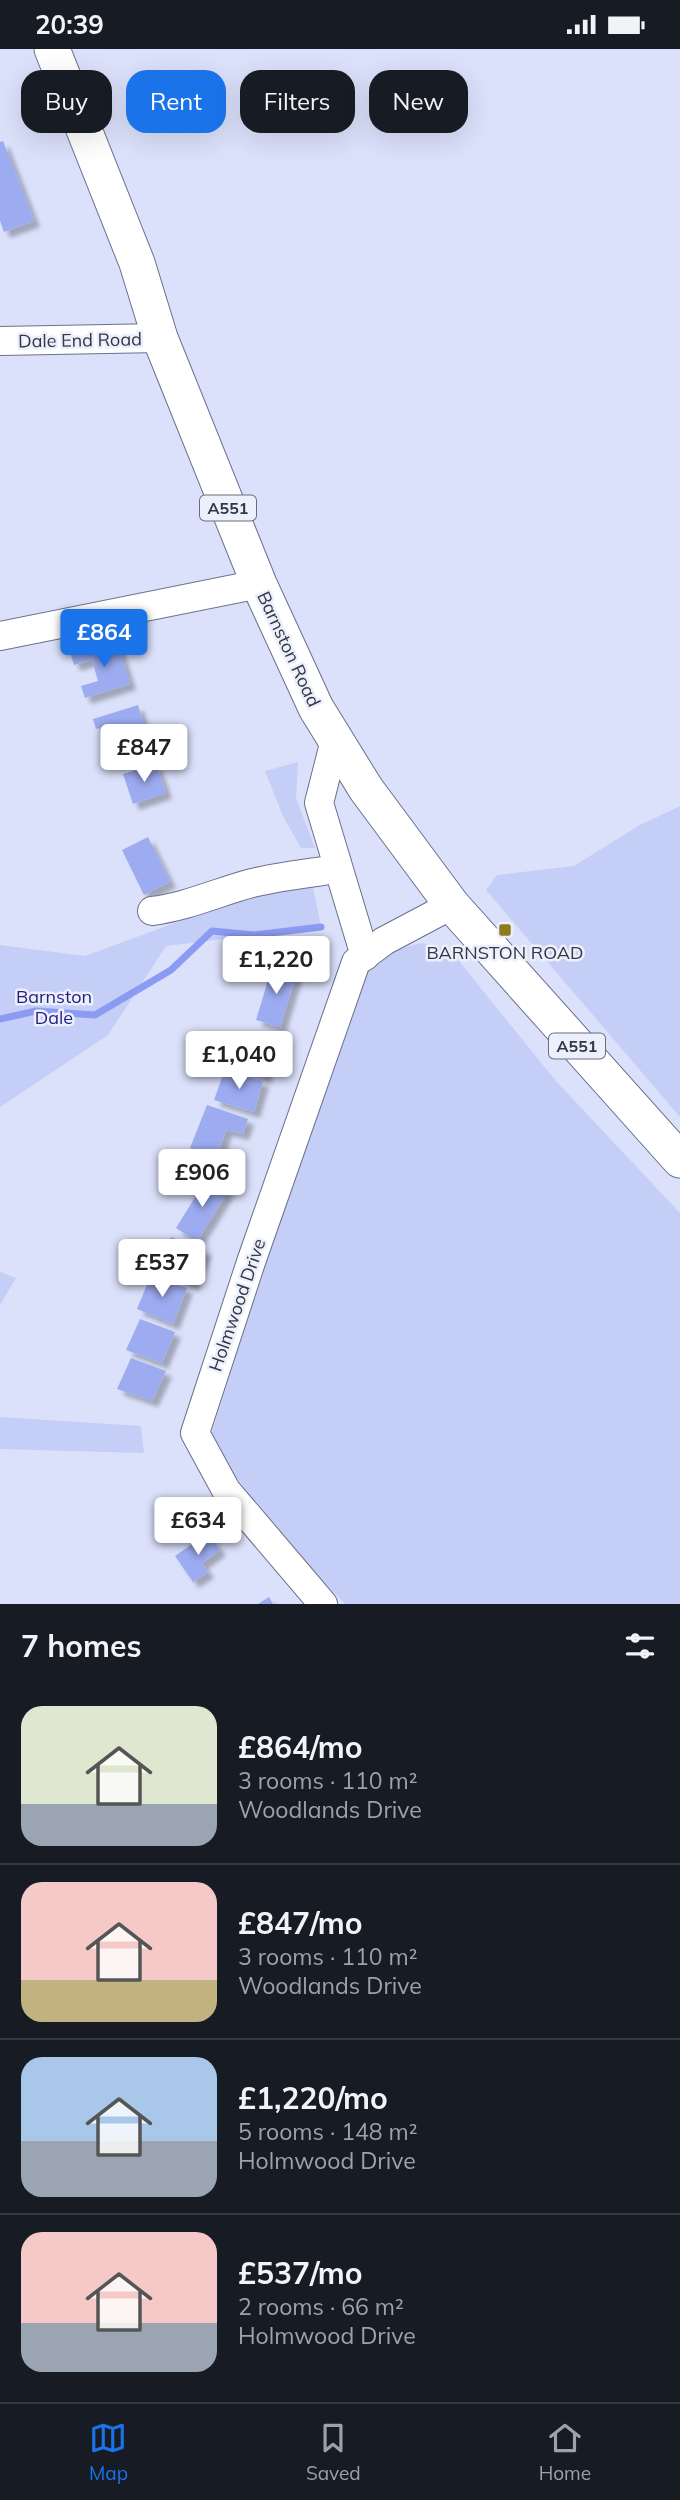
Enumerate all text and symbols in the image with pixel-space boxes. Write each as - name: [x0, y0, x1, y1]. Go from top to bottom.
- text: 20:39: [35, 8, 104, 41]
- chip: Buy: [21, 70, 112, 133]
- chip: Rent: [126, 70, 226, 133]
- chip: Filters: [240, 70, 355, 133]
- chip: New: [369, 70, 468, 133]
- street label: Dale End Road: [18, 327, 142, 353]
- road number: A551: [200, 495, 256, 521]
- street label: Barnston Road: [252, 588, 326, 710]
- pin: £864: [63, 609, 145, 669]
- text: £864: [76, 617, 132, 646]
- pin: £847: [103, 725, 185, 784]
- text: £847: [116, 732, 172, 761]
- marker: BARNSTON ROAD: [497, 922, 513, 938]
- pin: £1,220: [219, 937, 333, 996]
- place label: BARNSTON ROAD: [426, 941, 584, 964]
- text: £1,220: [239, 944, 313, 973]
- park label: Barnston Dale: [16, 985, 92, 1029]
- pin: £1,040: [182, 1031, 296, 1091]
- road number: A551: [549, 1033, 605, 1058]
- text: £1,040: [202, 1039, 276, 1068]
- pin: £906: [161, 1149, 243, 1209]
- text: £906: [174, 1157, 230, 1186]
- street label: Holmwood Drive: [203, 1235, 271, 1375]
- pin: £537: [121, 1239, 203, 1299]
- text: £537: [134, 1247, 190, 1276]
- pin: £634: [157, 1497, 239, 1557]
- text: £634: [170, 1505, 226, 1534]
- text: 7 homes: [21, 1627, 142, 1665]
- icon: filters: [621, 1627, 659, 1665]
- text: £864/mo: [238, 1728, 362, 1766]
- icon: home: [77, 1734, 161, 1818]
- text: 3 rooms · 110 m²: [238, 1766, 418, 1795]
- text: Woodlands Drive: [238, 1795, 422, 1824]
- text: £847/mo: [238, 1904, 362, 1942]
- icon: home: [77, 1910, 161, 1994]
- text: 3 rooms · 110 m²: [238, 1942, 418, 1971]
- text: Woodlands Drive: [238, 1971, 422, 2000]
- text: £1,220/mo: [238, 2079, 388, 2117]
- icon: home: [77, 2085, 161, 2169]
- text: 5 rooms · 148 m²: [238, 2117, 418, 2146]
- text: Holmwood Drive: [238, 2146, 416, 2175]
- text: £537/mo: [238, 2254, 362, 2292]
- icon: home: [77, 2260, 161, 2344]
- text: 2 rooms · 66 m²: [238, 2292, 404, 2321]
- text: Holmwood Drive: [238, 2321, 416, 2350]
- tab: Map: [89, 2419, 128, 2485]
- tab: Saved: [306, 2419, 361, 2485]
- tab: Home: [539, 2419, 591, 2485]

